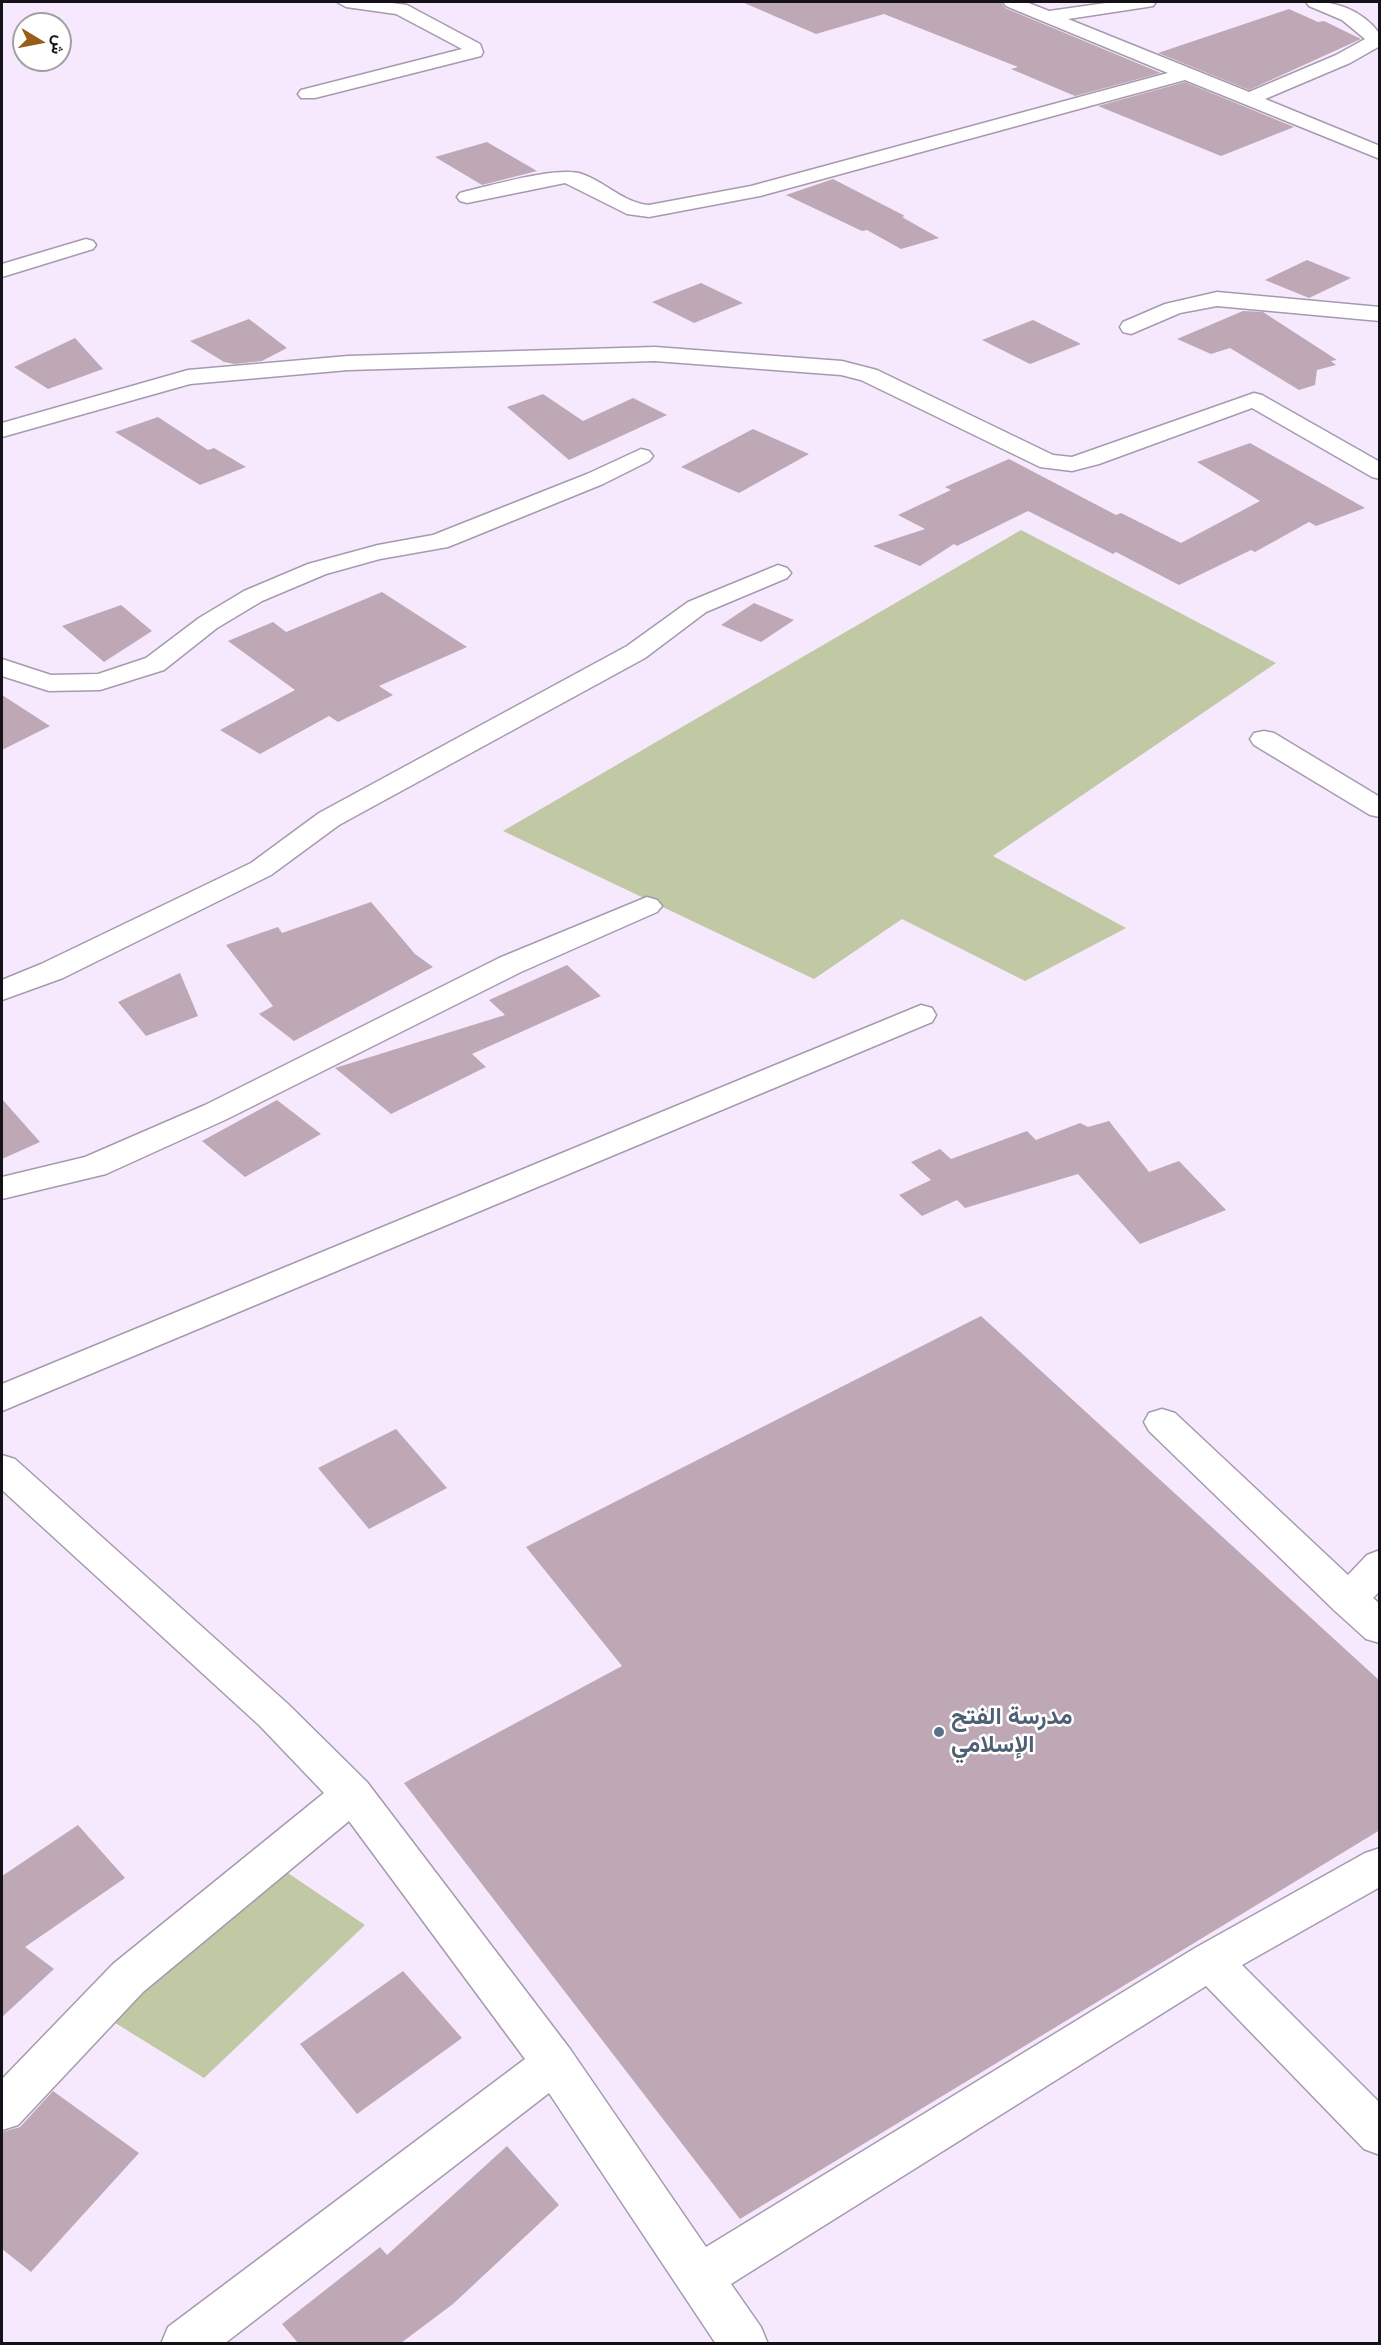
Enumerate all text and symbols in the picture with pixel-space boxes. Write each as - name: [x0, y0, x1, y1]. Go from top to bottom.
- north arrow: [12, 12, 72, 72]
- text: ش: [47, 34, 69, 56]
- place label: مدرسة الفتح الإسلامي: [951, 1704, 1072, 1760]
- marker: مدرسة الفتح الإسلامي: [932, 1725, 946, 1739]

